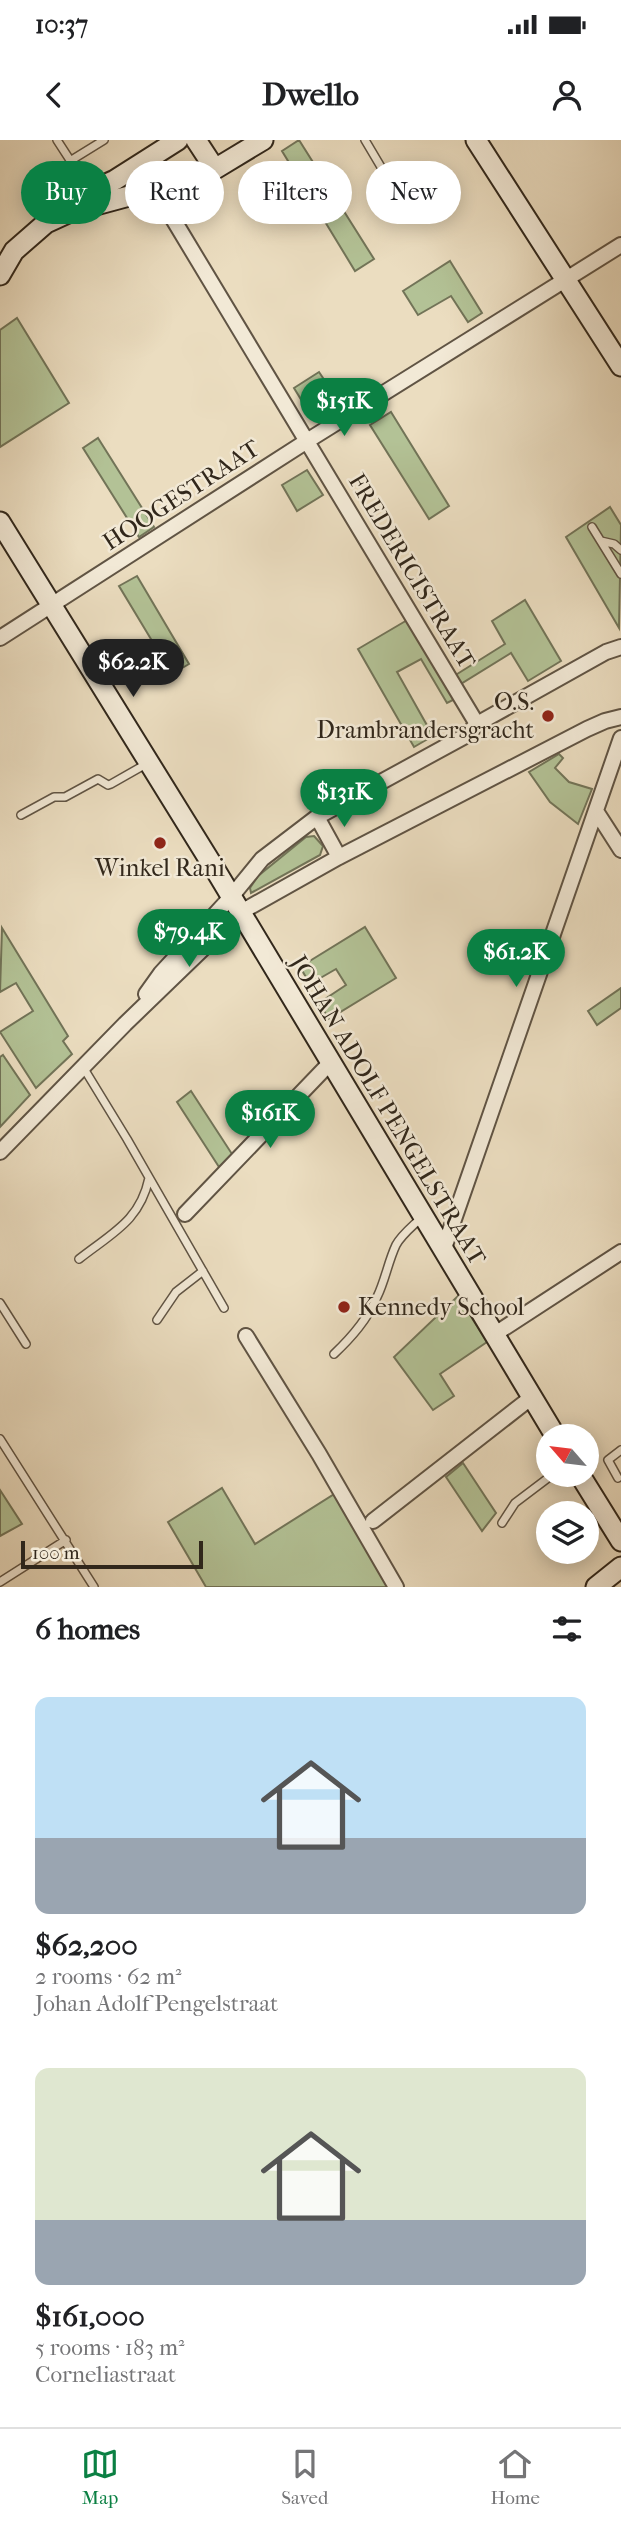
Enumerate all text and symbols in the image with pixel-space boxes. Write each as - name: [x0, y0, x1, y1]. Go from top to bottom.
- text: 10:37: [35, 9, 88, 40]
- icon: back: [35, 76, 73, 114]
- text: Dwello: [262, 76, 359, 113]
- icon: person: [548, 76, 586, 114]
- chip: Buy: [21, 161, 111, 224]
- chip: Rent: [125, 161, 224, 224]
- chip: Filters: [238, 161, 352, 224]
- chip: New: [366, 161, 461, 224]
- pin: $151K: [295, 378, 393, 438]
- text: $151K: [316, 387, 372, 414]
- street label: HOOGESTRAAT: [97, 434, 265, 556]
- street label: FREDERICISTRAAT: [343, 469, 482, 674]
- pin: $62.2K: [76, 640, 190, 699]
- text: $62.2K: [98, 648, 168, 675]
- place label: O.S. Drambrandersgracht: [316, 688, 534, 744]
- marker: O.S. Drambrandersgracht: [540, 708, 556, 724]
- pin: $131K: [295, 770, 393, 829]
- text: $131K: [316, 778, 372, 805]
- marker: Winkel Rani: [152, 835, 168, 851]
- place label: Winkel Rani: [94, 854, 225, 882]
- pin: $79.4K: [132, 910, 246, 969]
- text: $79.4K: [153, 918, 225, 945]
- pin: $61.2K: [459, 930, 573, 989]
- text: $61.2K: [483, 938, 549, 965]
- street label: JOHAN ADOLF PENGELSTRAAT: [283, 948, 492, 1271]
- pin: $161K: [221, 1090, 319, 1150]
- text: $161K: [241, 1099, 299, 1126]
- place label: Kennedy School: [358, 1293, 525, 1321]
- marker: Kennedy School: [336, 1299, 352, 1315]
- north arrow: [536, 1424, 598, 1488]
- map controls: [536, 1424, 599, 1564]
- button: layers: [536, 1501, 599, 1564]
- scale bar: [21, 1538, 203, 1570]
- text: 100 m: [32, 1542, 80, 1564]
- icon: filters: [548, 1610, 586, 1648]
- text: 6 homes: [35, 1612, 140, 1647]
- icon: home: [248, 1742, 374, 1868]
- text: $62,200: [35, 1928, 138, 1963]
- text: 2 rooms · 62 m²: [35, 1963, 182, 1990]
- text: Johan Adolf Pengelstraat: [35, 1990, 278, 2017]
- icon: home: [248, 2113, 374, 2239]
- text: $161,000: [35, 2299, 145, 2334]
- text: 5 rooms · 183 m²: [35, 2334, 185, 2361]
- text: Corneliastraat: [35, 2361, 176, 2388]
- tab: Map: [81, 2445, 119, 2509]
- tab: Saved: [281, 2445, 328, 2509]
- tab: Home: [490, 2445, 540, 2509]

